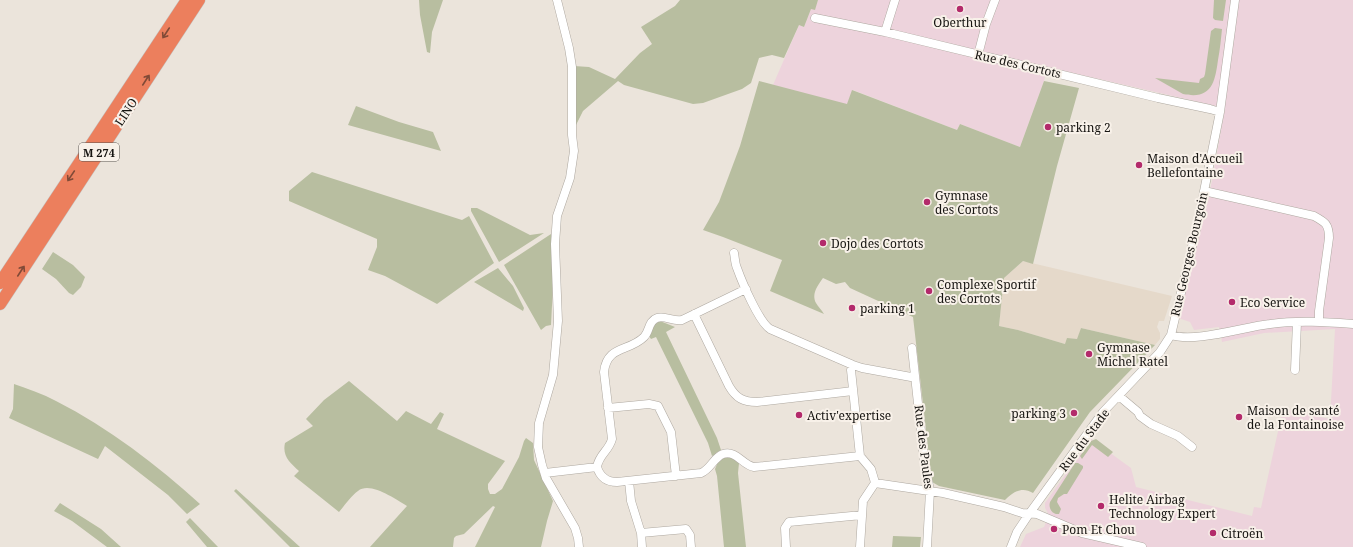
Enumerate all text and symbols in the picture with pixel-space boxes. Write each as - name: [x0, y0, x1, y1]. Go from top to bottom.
- marker: Oberthur: [955, 4, 965, 14]
- place label: Oberthur: [933, 14, 987, 31]
- one-way arrow: [162, 27, 170, 38]
- street label: Rue des Cortots: [973, 46, 1063, 82]
- one-way arrow: [142, 75, 150, 86]
- street label: LINO: [111, 95, 141, 129]
- place label: parking 2: [1056, 119, 1111, 136]
- marker: parking 2: [1043, 122, 1053, 132]
- road number: M 274: [79, 143, 119, 161]
- place label: Maison d'Accueil Bellefontaine: [1147, 150, 1243, 181]
- marker: Maison d'Accueil Bellefontaine: [1134, 160, 1144, 170]
- one-way arrow: [67, 170, 75, 181]
- place label: Gymnase des Cortots: [935, 187, 998, 218]
- street label: Rue Georges Bourgoin: [1166, 190, 1212, 318]
- marker: Gymnase des Cortots: [922, 197, 932, 207]
- place label: Dojo des Cortots: [831, 235, 923, 252]
- marker: Dojo des Cortots: [818, 238, 828, 248]
- one-way arrow: [17, 266, 26, 277]
- place label: Complexe Sportif des Cortots: [937, 276, 1037, 307]
- marker: Complexe Sportif des Cortots: [924, 286, 934, 296]
- place label: Eco Service: [1240, 294, 1305, 311]
- marker: Eco Service: [1227, 297, 1237, 307]
- place label: parking 1: [860, 300, 915, 317]
- marker: parking 1: [847, 303, 857, 313]
- place label: Gymnase Michel Ratel: [1097, 339, 1168, 370]
- marker: Gymnase Michel Ratel: [1084, 349, 1094, 359]
- place label: Maison de santé de la Fontainoise: [1247, 402, 1344, 433]
- street label: Rue des Paules: [910, 404, 938, 490]
- place label: parking 3: [1011, 405, 1066, 422]
- street label: Rue du Stade: [1055, 405, 1113, 475]
- place label: Activ'expertise: [807, 407, 891, 424]
- marker: parking 3: [1069, 408, 1079, 418]
- marker: Activ'expertise: [794, 410, 804, 420]
- marker: Maison de santé de la Fontainoise: [1234, 412, 1244, 422]
- place label: Helite Airbag Technology Expert: [1109, 491, 1215, 522]
- marker: Helite Airbag Technology Expert: [1096, 501, 1106, 511]
- place label: Pom Et Chou: [1062, 521, 1135, 538]
- marker: Pom Et Chou: [1049, 524, 1059, 534]
- place label: Citroën: [1221, 525, 1263, 542]
- marker: Citroën: [1208, 528, 1218, 538]

